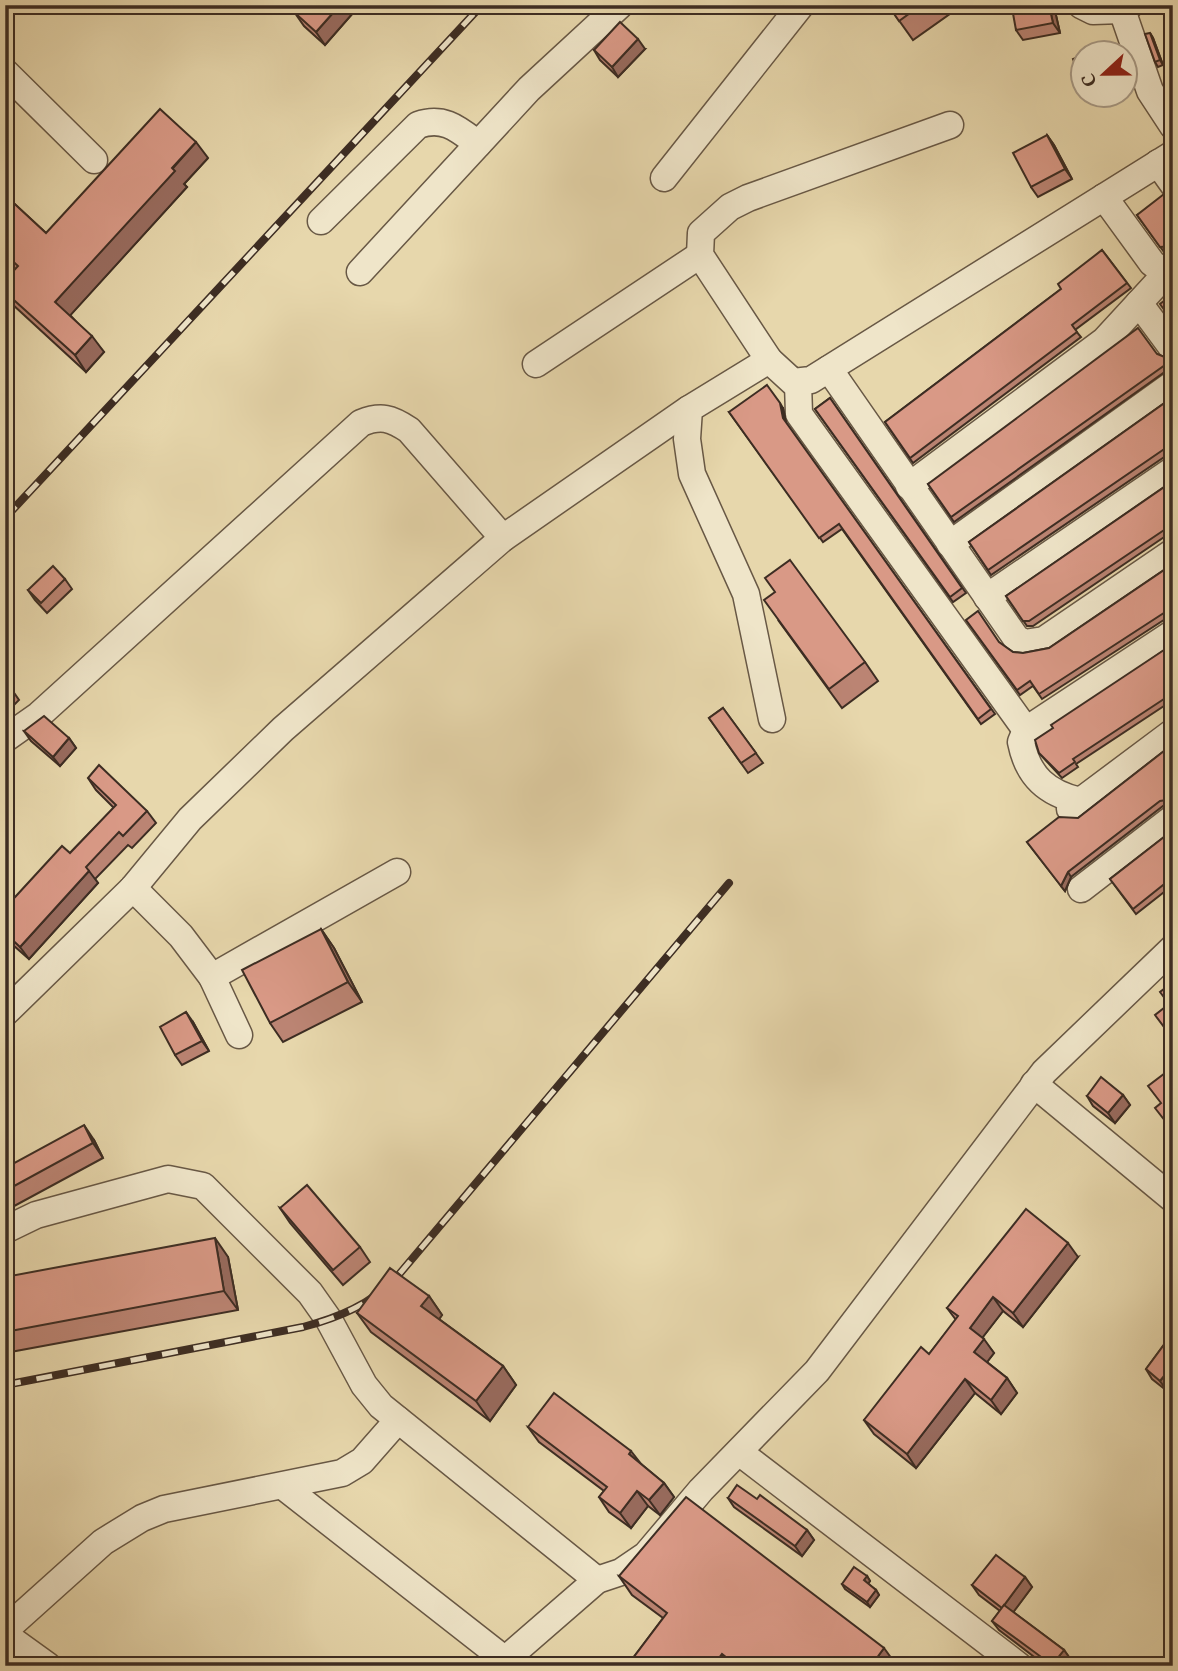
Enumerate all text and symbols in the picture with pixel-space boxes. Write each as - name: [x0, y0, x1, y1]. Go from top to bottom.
- north arrow: [1070, 38, 1140, 108]
- text: С: [1076, 69, 1104, 90]

